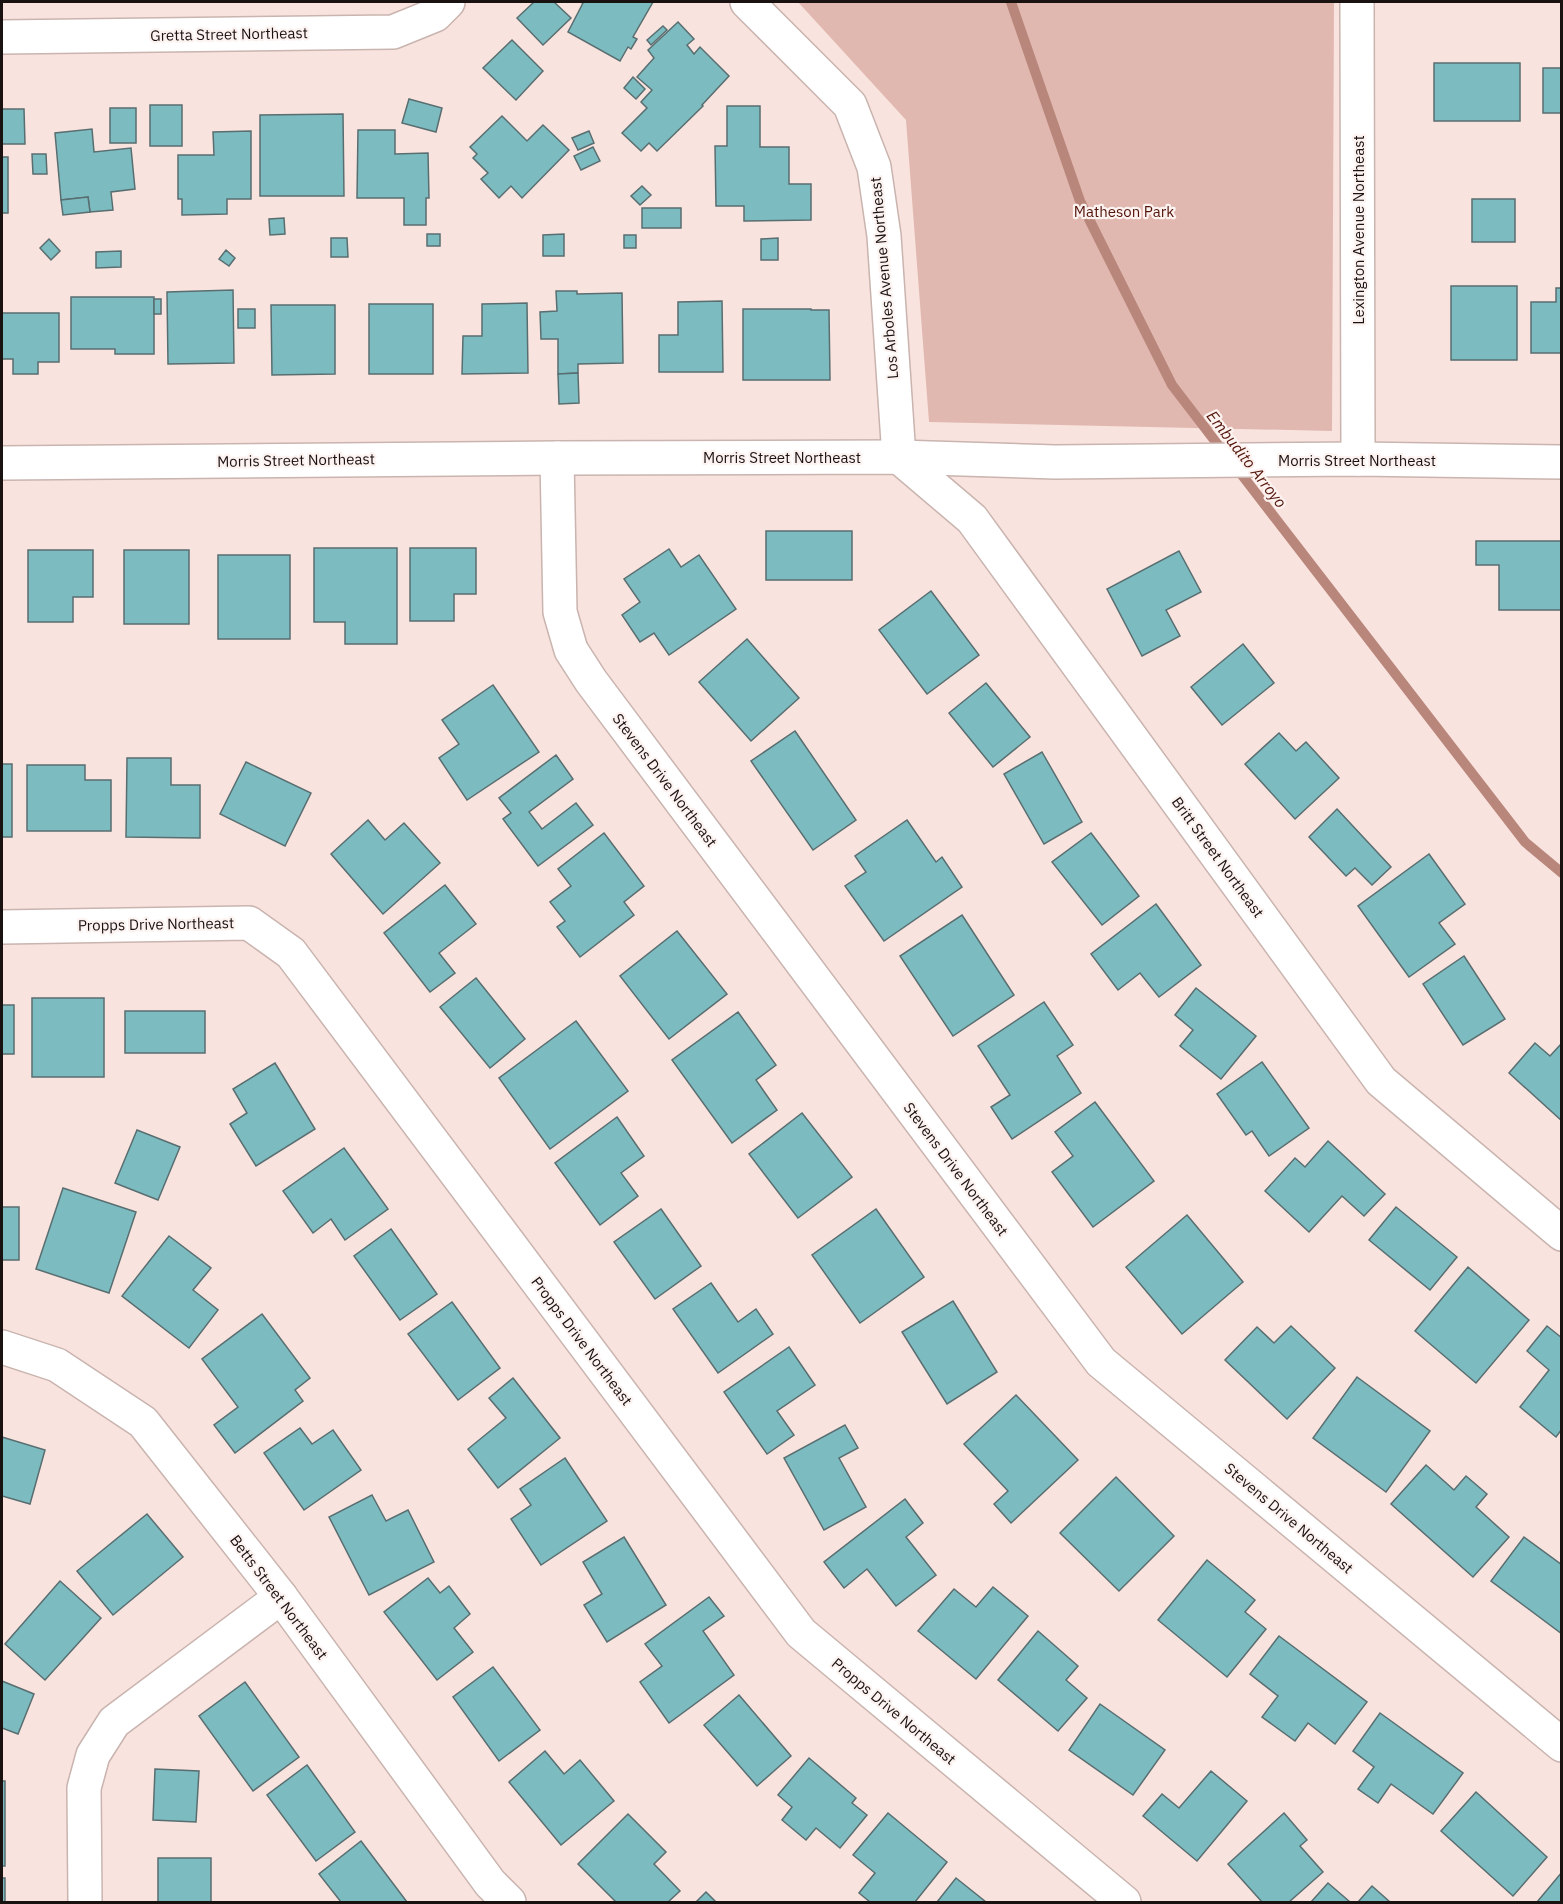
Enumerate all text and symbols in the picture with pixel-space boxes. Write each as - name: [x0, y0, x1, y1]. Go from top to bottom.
- street label: Gretta Street Northeast: [150, 23, 308, 45]
- street label: Lexington Avenue Northeast: [1349, 135, 1368, 325]
- street label: Los Arboles Avenue Northeast: [866, 176, 902, 380]
- park label: Matheson Park: [1074, 202, 1174, 221]
- water label: Embudito Arroyo: [1203, 406, 1291, 512]
- street label: Morris Street Northeast: [703, 448, 861, 467]
- street label: Morris Street Northeast: [217, 449, 375, 471]
- street label: Morris Street Northeast: [1278, 451, 1436, 470]
- street label: Stevens Drive Northeast: [609, 709, 721, 851]
- street label: Britt Street Northeast: [1168, 793, 1268, 921]
- street label: Propps Drive Northeast: [78, 913, 234, 935]
- street label: Stevens Drive Northeast: [900, 1098, 1012, 1240]
- street label: Propps Drive Northeast: [527, 1273, 637, 1409]
- street label: Stevens Drive Northeast: [1221, 1459, 1357, 1577]
- street label: Betts Street Northeast: [226, 1531, 332, 1663]
- street label: Propps Drive Northeast: [828, 1653, 960, 1769]

